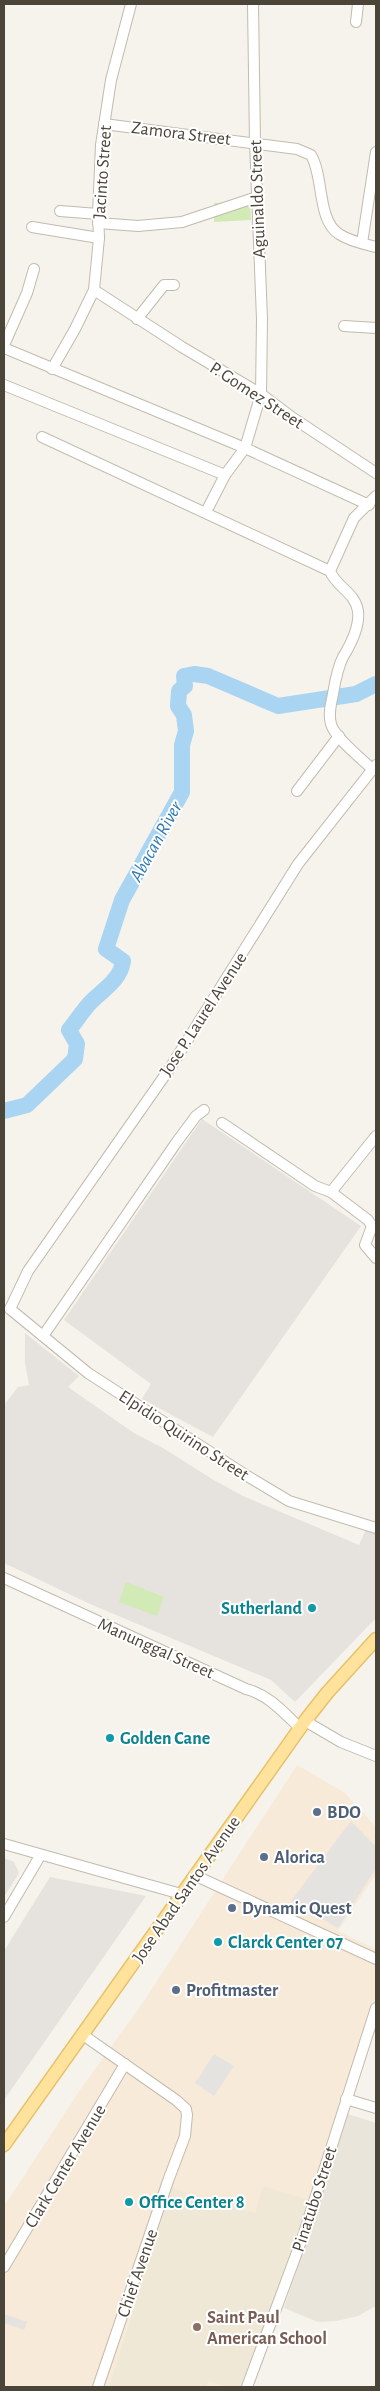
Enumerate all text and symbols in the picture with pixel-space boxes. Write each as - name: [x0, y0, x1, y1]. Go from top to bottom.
- street label: Zamora Street: [130, 119, 232, 149]
- street label: Jacinto Street: [91, 124, 115, 219]
- street label: Aguinaldo Street: [247, 139, 269, 258]
- street label: P. Gomez Street: [206, 359, 307, 433]
- water label: Abacan River: [126, 798, 186, 886]
- street label: Jose P. Laurel Avenue: [157, 949, 251, 1080]
- street label: Elpidio Quirino Street: [115, 1387, 252, 1485]
- place label: Sutherland: [221, 1600, 303, 1618]
- marker: Sutherland: [306, 1602, 318, 1614]
- street label: Manunggal Street: [95, 1615, 217, 1683]
- place label: Golden Cane: [120, 1730, 210, 1748]
- marker: Golden Cane: [104, 1732, 116, 1744]
- place label: BDO: [327, 1804, 361, 1822]
- marker: BDO: [311, 1806, 323, 1818]
- street label: Jose Abad Santos Avenue: [129, 1813, 244, 1966]
- place label: Alorica: [274, 1849, 325, 1867]
- marker: Alorica: [258, 1851, 270, 1863]
- place label: Dynamic Quest: [242, 1900, 352, 1918]
- marker: Dynamic Quest: [226, 1902, 238, 1914]
- place label: Clarck Center 07: [228, 1934, 343, 1952]
- marker: Clarck Center 07: [212, 1936, 224, 1948]
- place label: Profitmaster: [186, 1982, 279, 2000]
- marker: Profitmaster: [170, 1984, 182, 1996]
- street label: Clark Center Avenue: [22, 2102, 110, 2231]
- street label: Pinatubo Street: [289, 2144, 341, 2254]
- place label: Office Center 8: [139, 2194, 245, 2212]
- marker: Office Center 8: [123, 2196, 135, 2208]
- street label: Chief Avenue: [114, 2227, 161, 2320]
- place label: Saint Paul American School: [207, 2309, 327, 2348]
- marker: Saint Paul American School: [191, 2321, 203, 2333]

